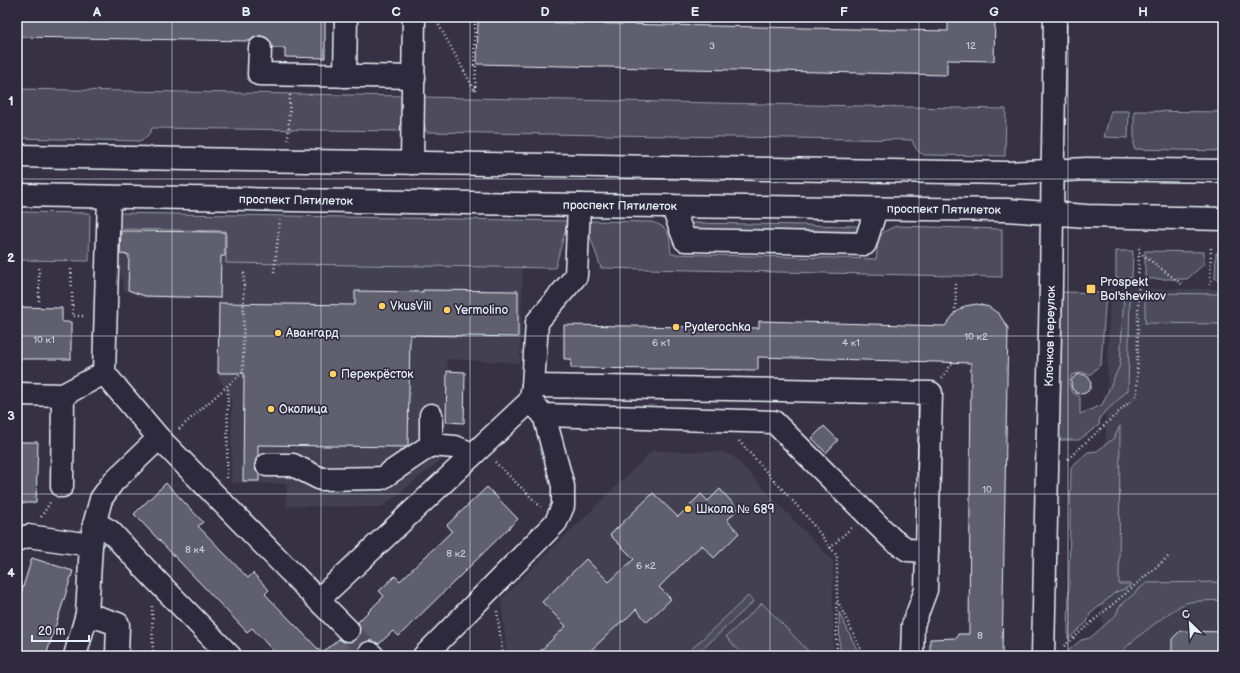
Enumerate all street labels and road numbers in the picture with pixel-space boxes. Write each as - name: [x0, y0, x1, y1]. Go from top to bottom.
- street label: проспект Пятилеток: [239, 191, 354, 208]
- street label: проспект Пятилеток: [563, 197, 678, 214]
- street label: проспект Пятилеток: [887, 201, 1002, 217]
- street label: Клочков переулок: [1041, 285, 1058, 387]

